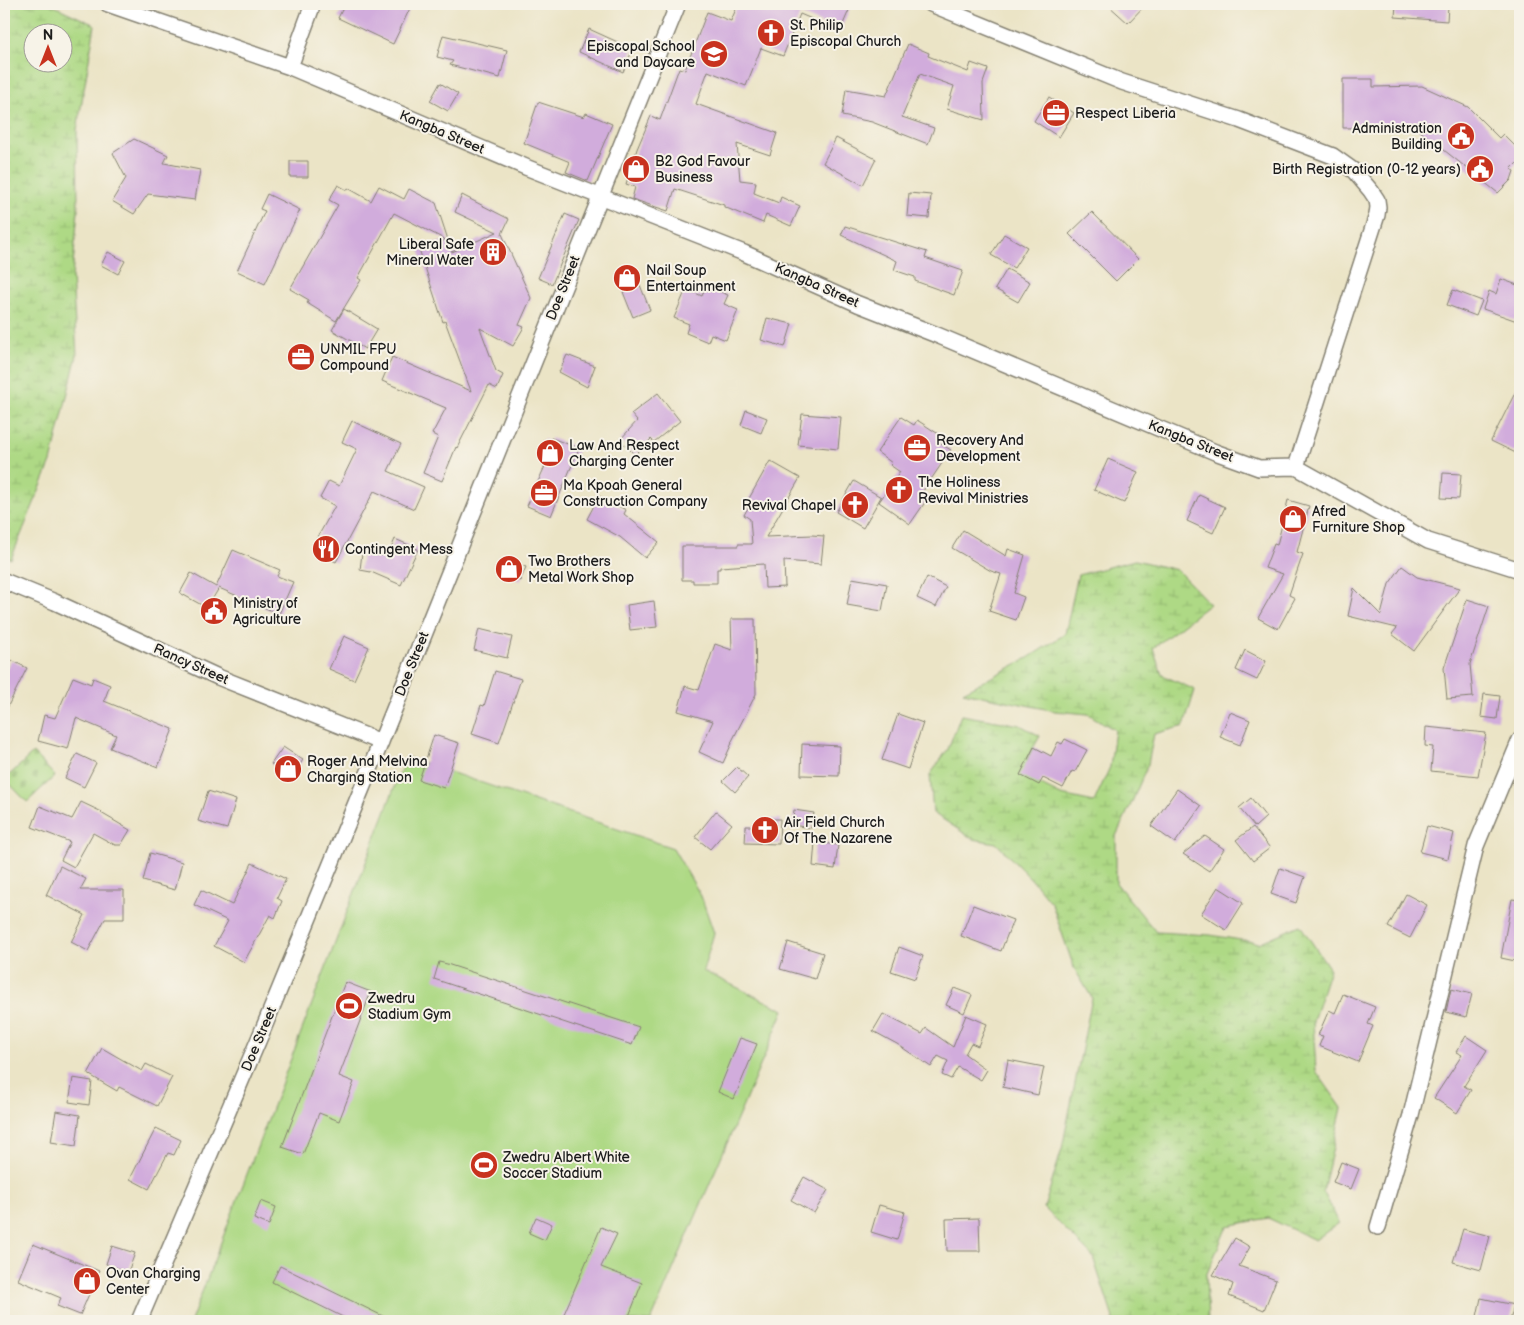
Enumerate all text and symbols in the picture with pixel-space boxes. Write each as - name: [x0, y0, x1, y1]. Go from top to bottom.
- place label: St. Philip Episcopal Church: [790, 17, 902, 50]
- church icon: St. Philip Episcopal Church: [756, 18, 786, 48]
- north arrow: [22, 22, 72, 72]
- text: N: [43, 27, 53, 44]
- place label: Episcopal School and Daycare: [587, 38, 695, 71]
- school or university icon: Episcopal School and Daycare: [699, 39, 729, 69]
- office icon: Respect Liberia: [1041, 98, 1071, 128]
- place label: Respect Liberia: [1075, 105, 1176, 122]
- street label: Kangba Street: [397, 106, 488, 158]
- place label: Administration Building: [1352, 120, 1442, 153]
- public building icon: Administration Building: [1446, 121, 1476, 151]
- place label: B2 God Favour Business: [655, 153, 751, 186]
- shop icon: B2 God Favour Business: [621, 154, 651, 184]
- public building icon: Birth Registration (0-12 years): [1465, 154, 1495, 184]
- place label: Birth Registration (0-12 years): [1272, 161, 1461, 178]
- place label: Liberal Safe Mineral Water: [386, 236, 475, 269]
- building icon: Liberal Safe Mineral Water: [478, 237, 508, 267]
- street label: Doe Street: [542, 253, 584, 323]
- street label: Kangba Street: [772, 259, 862, 311]
- place label: Nail Soup Entertainment: [646, 262, 736, 295]
- shop icon: Nail Soup Entertainment: [612, 263, 642, 293]
- place label: UNMIL FPU Compound: [320, 341, 396, 374]
- office icon: UNMIL FPU Compound: [286, 342, 316, 372]
- street label: Kangba Street: [1146, 416, 1237, 466]
- place label: Recovery And Development: [936, 432, 1024, 465]
- office icon: Recovery And Development: [902, 433, 932, 463]
- place label: Law And Respect Charging Center: [569, 437, 680, 470]
- shop icon: Law And Respect Charging Center: [535, 438, 565, 468]
- place label: The Holiness Revival Ministries: [918, 474, 1028, 507]
- church icon: The Holiness Revival Ministries: [884, 475, 914, 505]
- place label: Ma Kpoah General Construction Company: [563, 477, 708, 510]
- office icon: Ma Kpoah General Construction Company: [529, 478, 559, 508]
- church icon: Revival Chapel: [840, 490, 870, 520]
- place label: Revival Chapel: [742, 497, 836, 514]
- place label: Afred Furniture Shop: [1312, 503, 1405, 536]
- shop icon: Afred Furniture Shop: [1278, 504, 1308, 534]
- restaurant icon: Contingent Mess: [311, 534, 341, 564]
- place label: Contingent Mess: [345, 541, 453, 558]
- place label: Two Brothers Metal Work Shop: [528, 553, 634, 586]
- shop icon: Two Brothers Metal Work Shop: [494, 554, 524, 584]
- place label: Ministry of Agriculture: [233, 595, 301, 628]
- public building icon: Ministry of Agriculture: [199, 596, 229, 626]
- street label: Doe Street: [391, 629, 433, 699]
- street label: Rancy Street: [151, 640, 232, 688]
- place label: Roger And Melvina Charging Station: [307, 753, 428, 786]
- shop icon: Roger And Melvina Charging Station: [273, 754, 303, 784]
- place label: Air Field Church Of The Nazarene: [784, 814, 892, 847]
- church icon: Air Field Church Of The Nazarene: [750, 815, 780, 845]
- place label: Zwedru Stadium Gym: [367, 990, 451, 1023]
- sports icon: Zwedru Stadium Gym: [334, 991, 364, 1021]
- street label: Doe Street: [238, 1004, 280, 1074]
- place label: Zwedru Albert White Soccer Stadium: [502, 1149, 630, 1182]
- sports icon: Zwedru Albert White Soccer Stadium: [469, 1150, 499, 1180]
- place label: Ovan Charging Center: [106, 1265, 201, 1298]
- shop icon: Ovan Charging Center: [72, 1266, 102, 1296]

